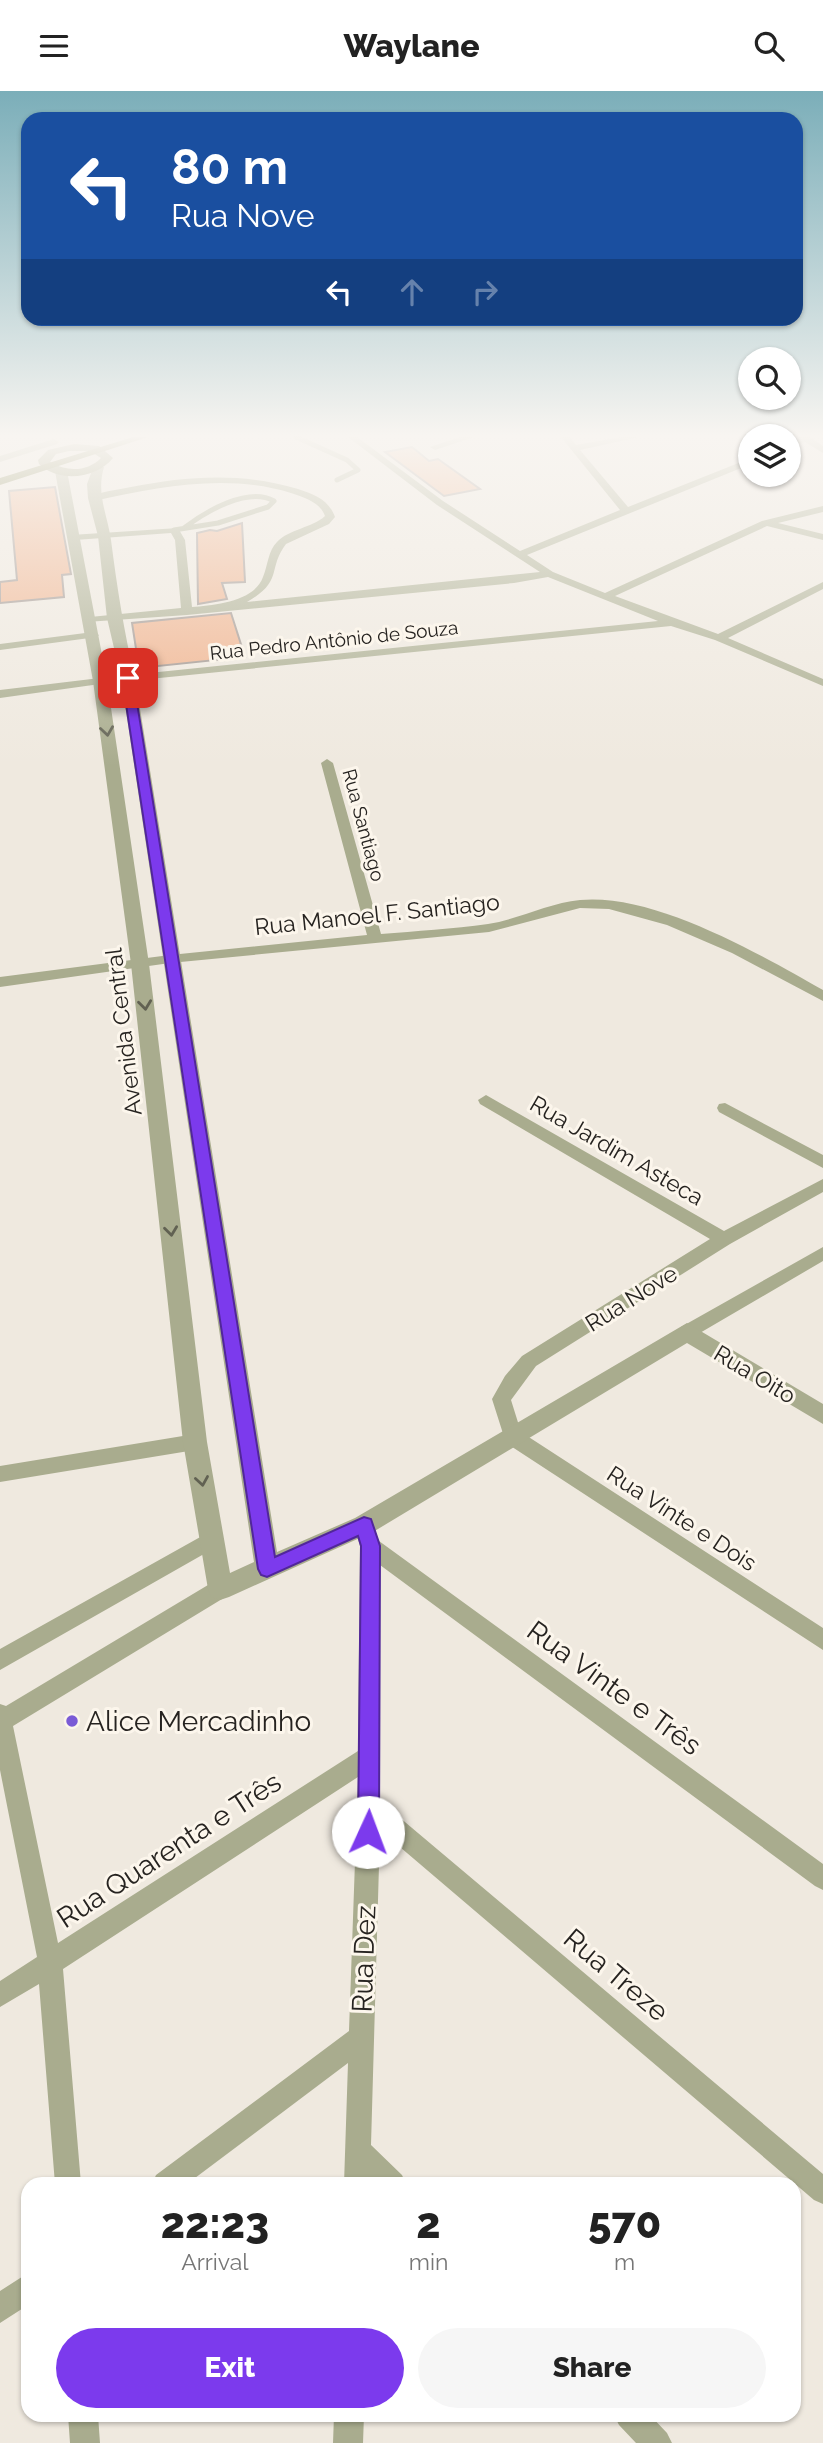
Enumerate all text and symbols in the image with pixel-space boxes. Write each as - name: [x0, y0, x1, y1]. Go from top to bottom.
- icon: menu: [35, 27, 73, 65]
- text: Waylane: [344, 27, 479, 64]
- icon: search: [750, 27, 788, 65]
- text: 80 m: [171, 138, 288, 195]
- icon: left: [56, 140, 147, 231]
- text: Rua Nove: [171, 197, 314, 234]
- icon: left: [320, 273, 358, 311]
- icon: ahead: [393, 273, 431, 311]
- icon: right: [466, 273, 504, 311]
- map controls: [738, 347, 801, 487]
- button: search: [738, 347, 801, 410]
- button: layers: [738, 424, 801, 487]
- street label: Rua Pedro Antônio de Souza: [209, 616, 459, 664]
- pin: [98, 648, 158, 708]
- icon: arrive: [109, 659, 147, 697]
- one-way arrow: [99, 726, 114, 737]
- street label: Rua Santiago: [338, 766, 390, 884]
- street label: Rua Manoel F. Santiago: [253, 888, 501, 940]
- street label: Avenida Central: [99, 946, 147, 1117]
- one-way arrow: [137, 1000, 152, 1011]
- street label: Rua Jardim Asteca: [526, 1089, 708, 1211]
- one-way arrow: [163, 1226, 178, 1237]
- street label: Rua Nove: [580, 1259, 682, 1337]
- street label: Rua Oito: [709, 1339, 801, 1409]
- street label: Rua Vinte e Dois: [602, 1460, 762, 1576]
- one-way arrow: [194, 1476, 209, 1487]
- street label: Rua Vinte e Três: [521, 1614, 707, 1762]
- place label: Alice Mercadinho: [86, 1705, 311, 1738]
- marker: Alice Mercadinho: [64, 1713, 80, 1729]
- street label: Rua Quarenta e Três: [51, 1765, 287, 1935]
- position arrow: [331, 1795, 405, 1869]
- street label: Rua Dez: [346, 1905, 382, 2013]
- street label: Rua Treze: [557, 1922, 675, 2028]
- text: 22:23: [161, 2199, 269, 2248]
- text: 2: [416, 2199, 441, 2248]
- text: 570: [588, 2199, 661, 2248]
- text: Arrival: [181, 2248, 249, 2275]
- text: min: [409, 2248, 448, 2275]
- text: m: [614, 2248, 635, 2275]
- button: Exit: [56, 2328, 404, 2408]
- button: Share: [418, 2328, 766, 2408]

